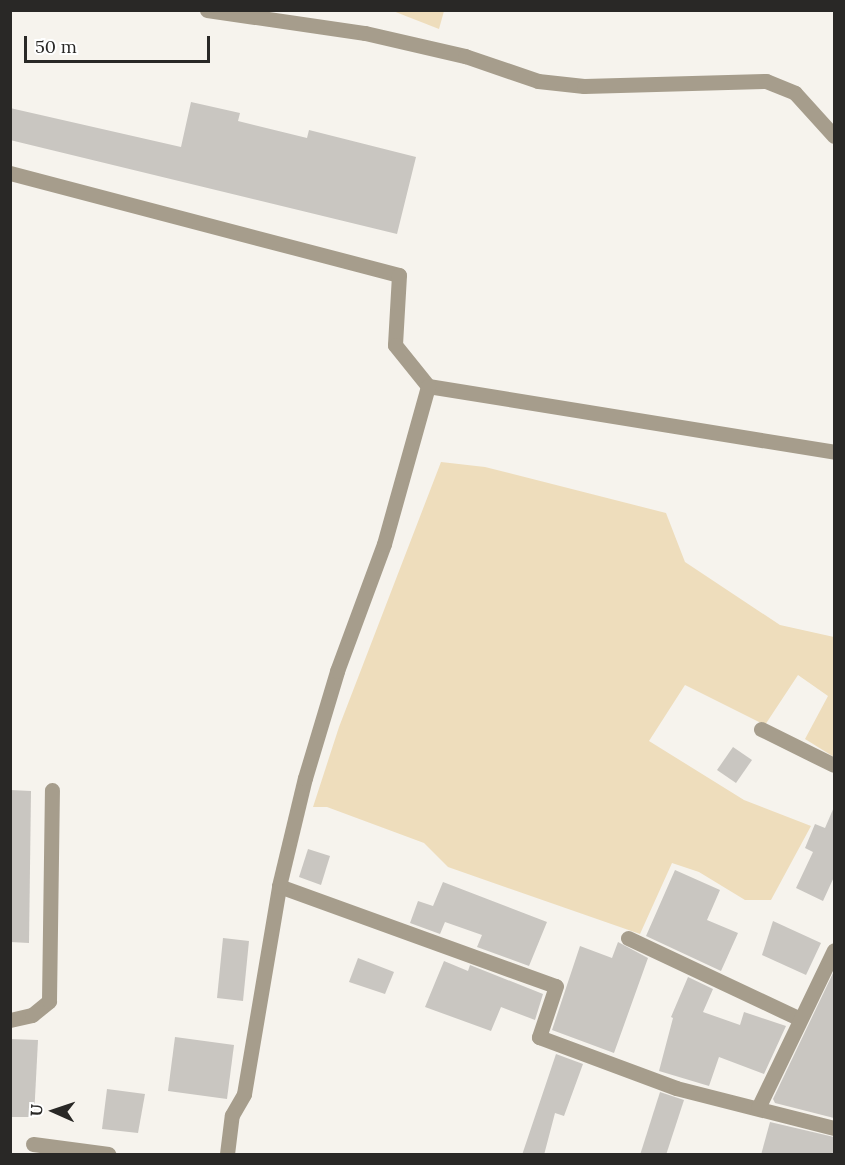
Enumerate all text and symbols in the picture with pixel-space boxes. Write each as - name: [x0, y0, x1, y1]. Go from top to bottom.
- scale bar: [27, 24, 213, 62]
- text: 50 m: [35, 35, 77, 58]
- north arrow: [24, 1081, 84, 1141]
- text: U: [26, 1103, 46, 1117]

